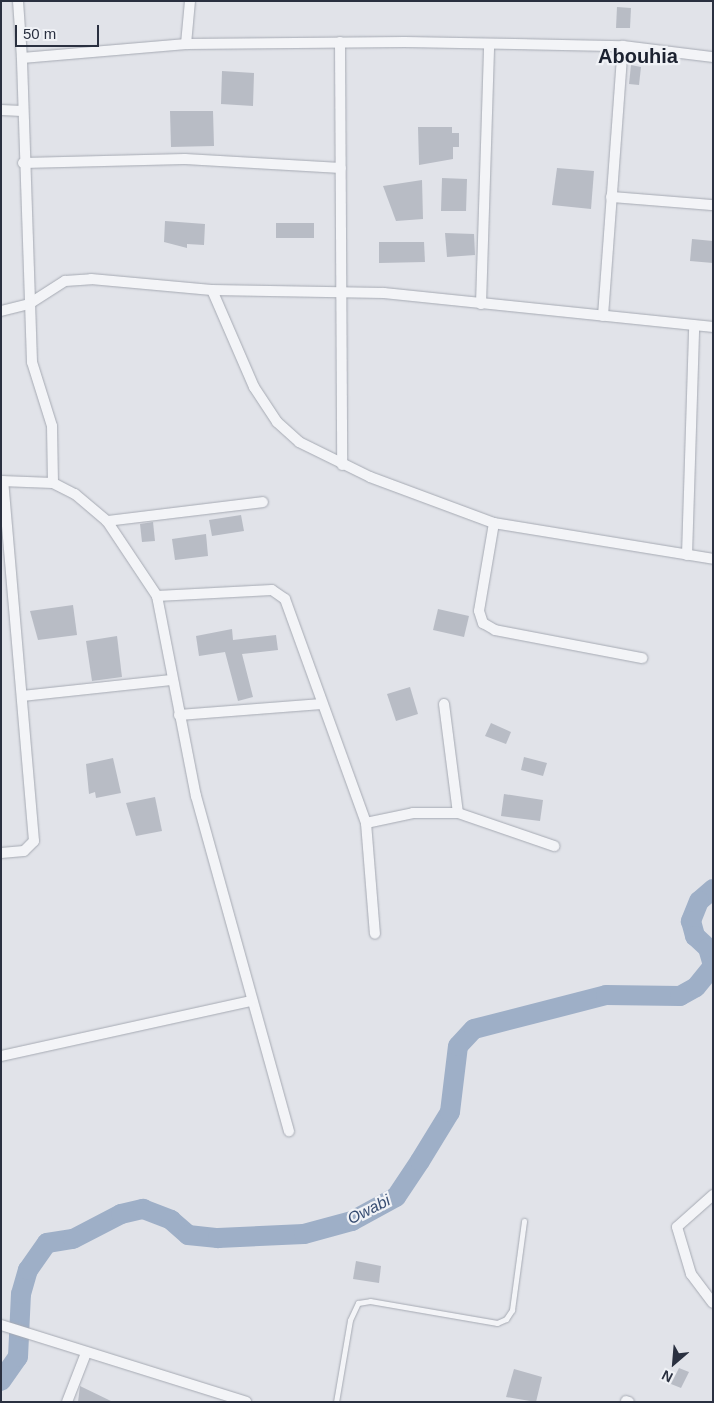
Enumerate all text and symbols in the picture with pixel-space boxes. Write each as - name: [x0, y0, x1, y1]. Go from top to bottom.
- scale bar: [18, 15, 101, 47]
- text: 50 m: [23, 25, 56, 42]
- district label: Abouhia: [598, 44, 678, 68]
- water label: Owabi: [344, 1191, 394, 1229]
- north arrow: [649, 1338, 699, 1388]
- text: N: [659, 1367, 675, 1386]

